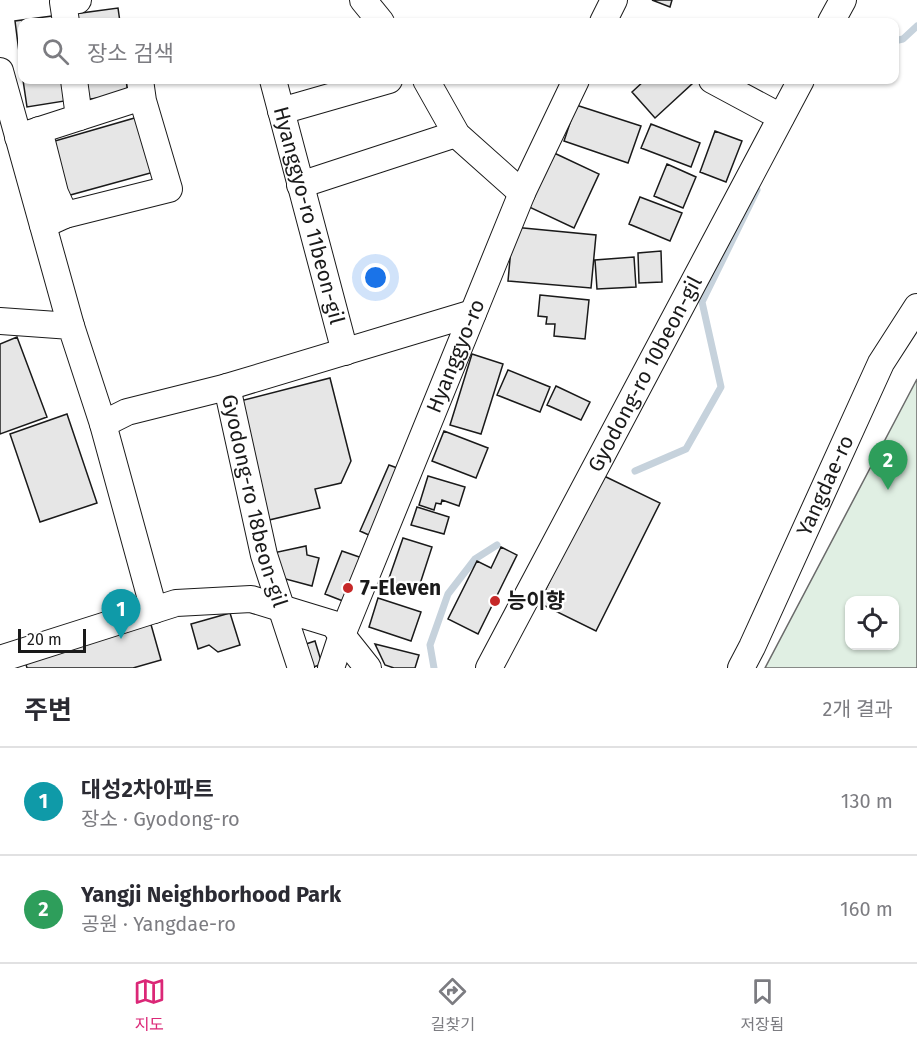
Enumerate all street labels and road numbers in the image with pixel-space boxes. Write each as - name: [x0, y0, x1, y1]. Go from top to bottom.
- street label: Hyanggyo-ro 11beon-gil: [268, 104, 350, 327]
- street label: Gyodong-ro 10beon-gil: [582, 271, 708, 476]
- street label: Hyanggyo-ro: [421, 295, 490, 417]
- street label: Gyodong-ro 18beon-gil: [216, 392, 293, 610]
- street label: Yangdae-ro: [791, 431, 859, 540]

